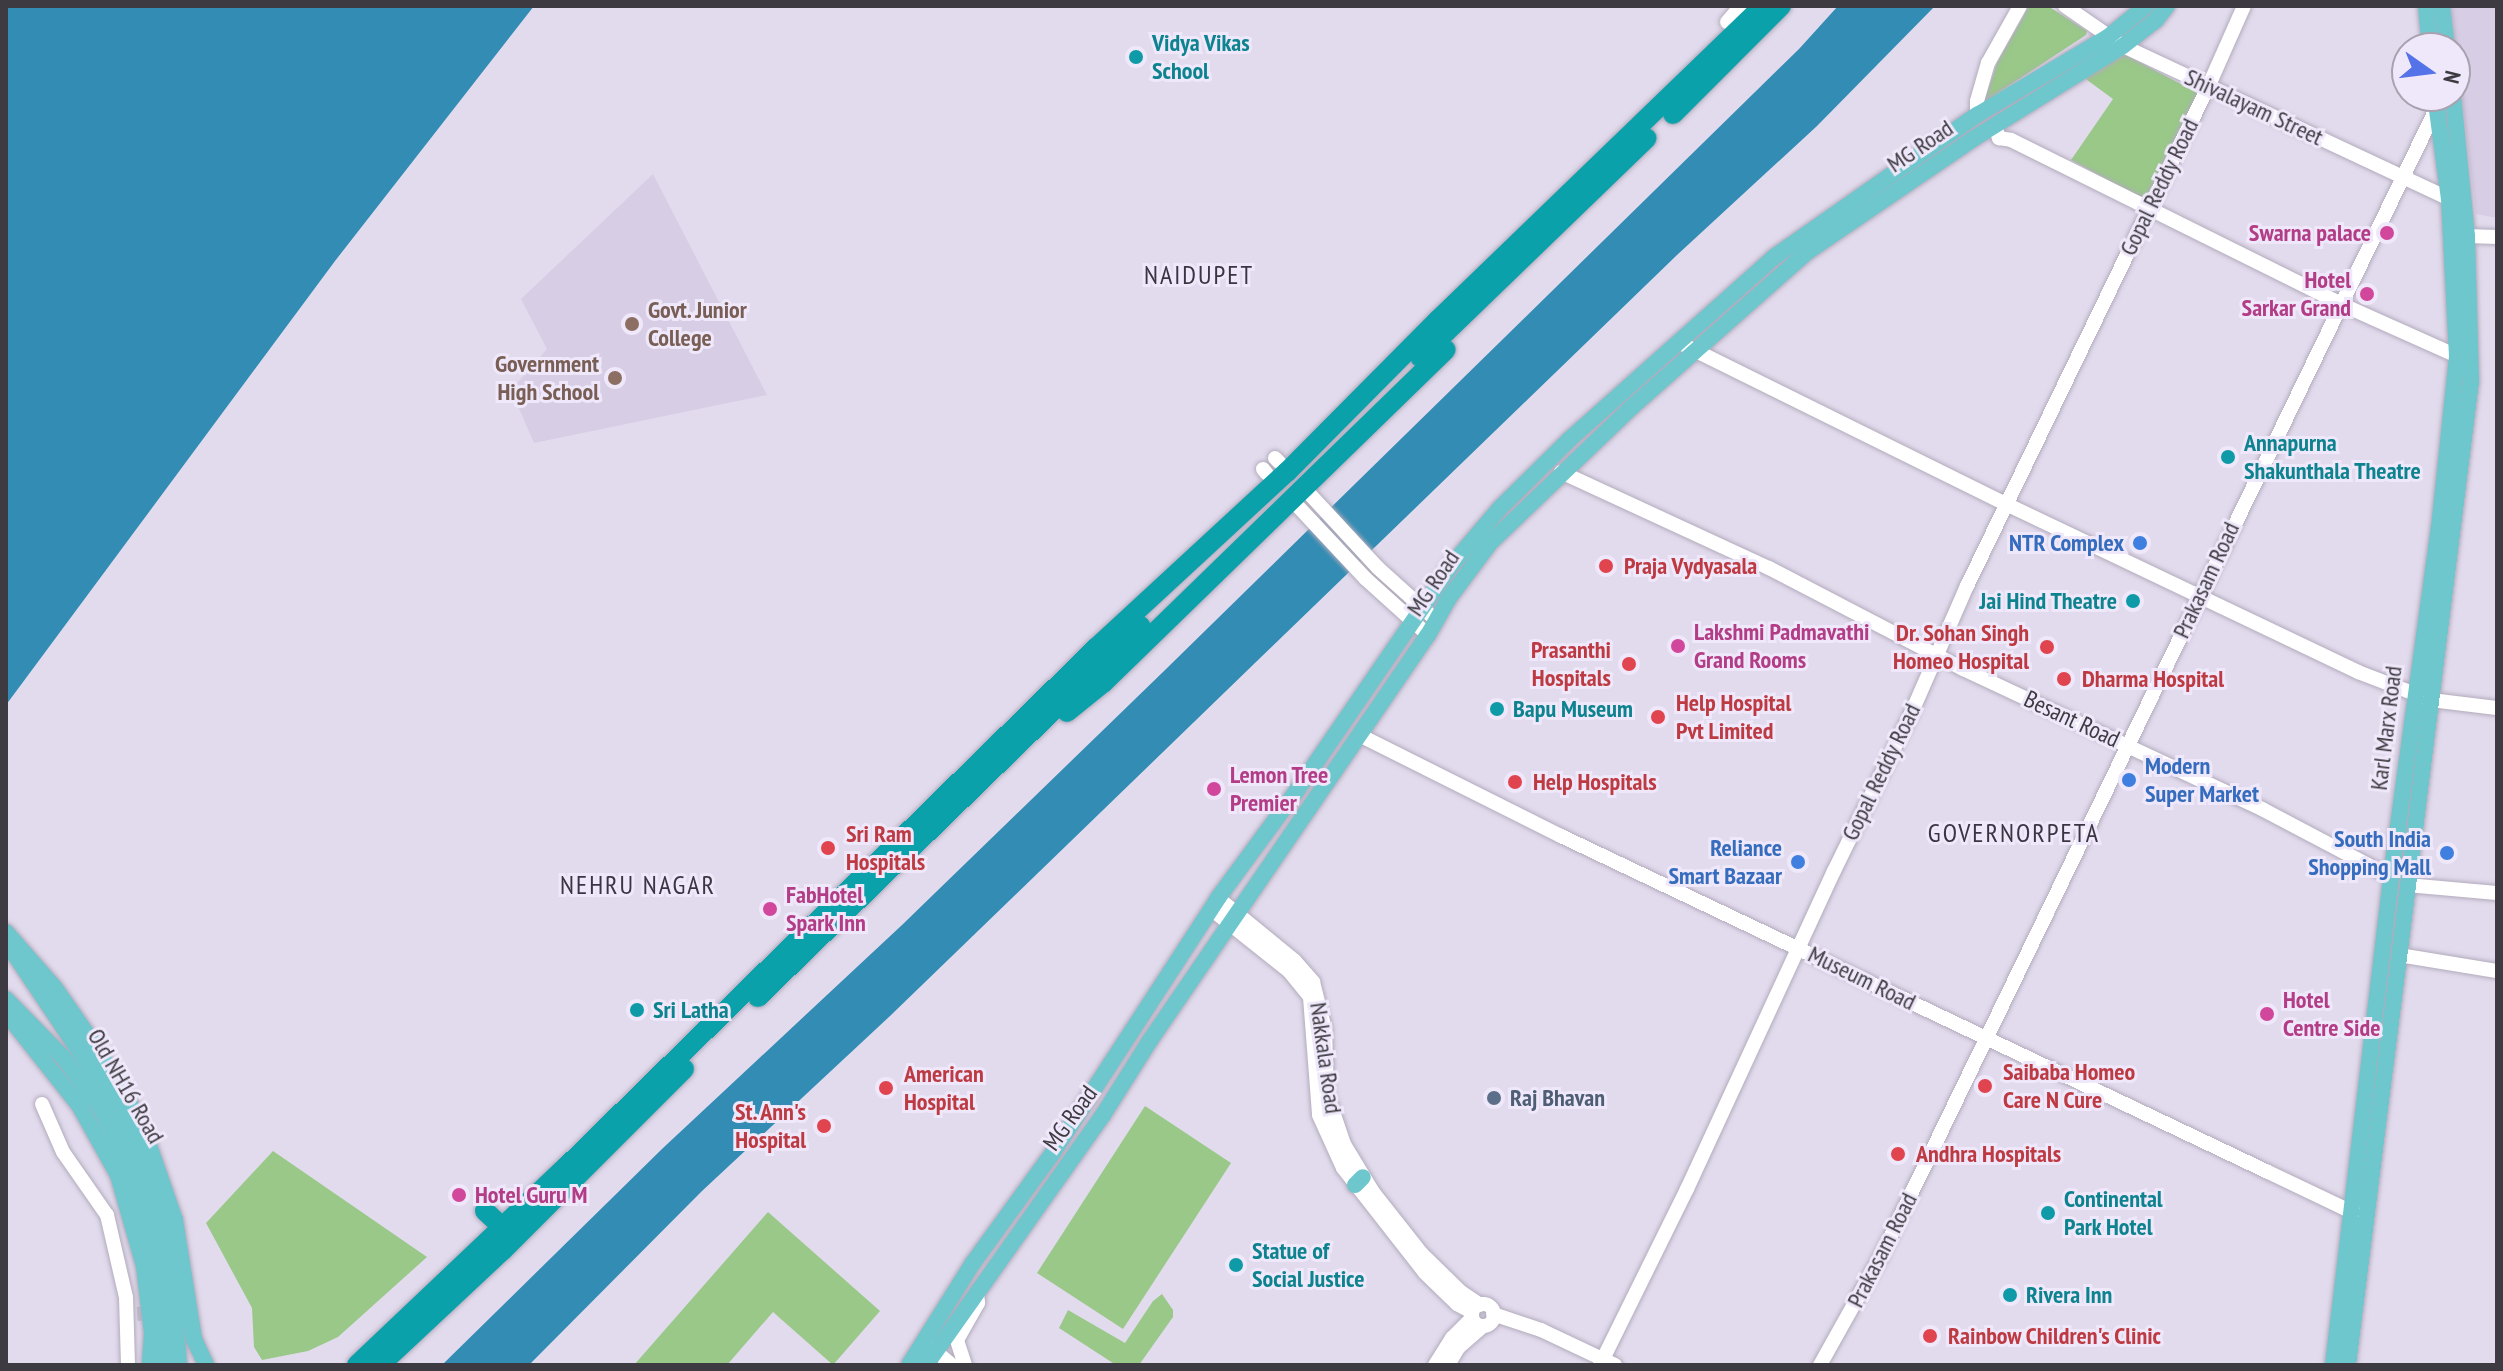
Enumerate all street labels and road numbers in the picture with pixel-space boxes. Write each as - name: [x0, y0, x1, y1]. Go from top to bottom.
- street label: Shivalayam Street: [2180, 62, 2328, 152]
- street label: MG Road: [1882, 114, 1958, 178]
- street label: Gopal Reddy Road: [2113, 114, 2205, 260]
- street label: Prakasam Road: [2167, 517, 2245, 643]
- street label: MG Road: [1401, 545, 1465, 621]
- street label: Karl Marx Road: [2364, 664, 2408, 792]
- street label: Besant Road: [2020, 684, 2124, 754]
- street label: Gopal Reddy Road: [1835, 699, 1927, 845]
- street label: Museum Road: [1804, 940, 1920, 1016]
- street label: Nakkala Road: [1304, 1001, 1348, 1115]
- street label: Old NH16 Road: [82, 1024, 170, 1148]
- street label: MG Road: [1037, 1080, 1103, 1156]
- street label: Prakasam Road: [1841, 1188, 1923, 1312]

